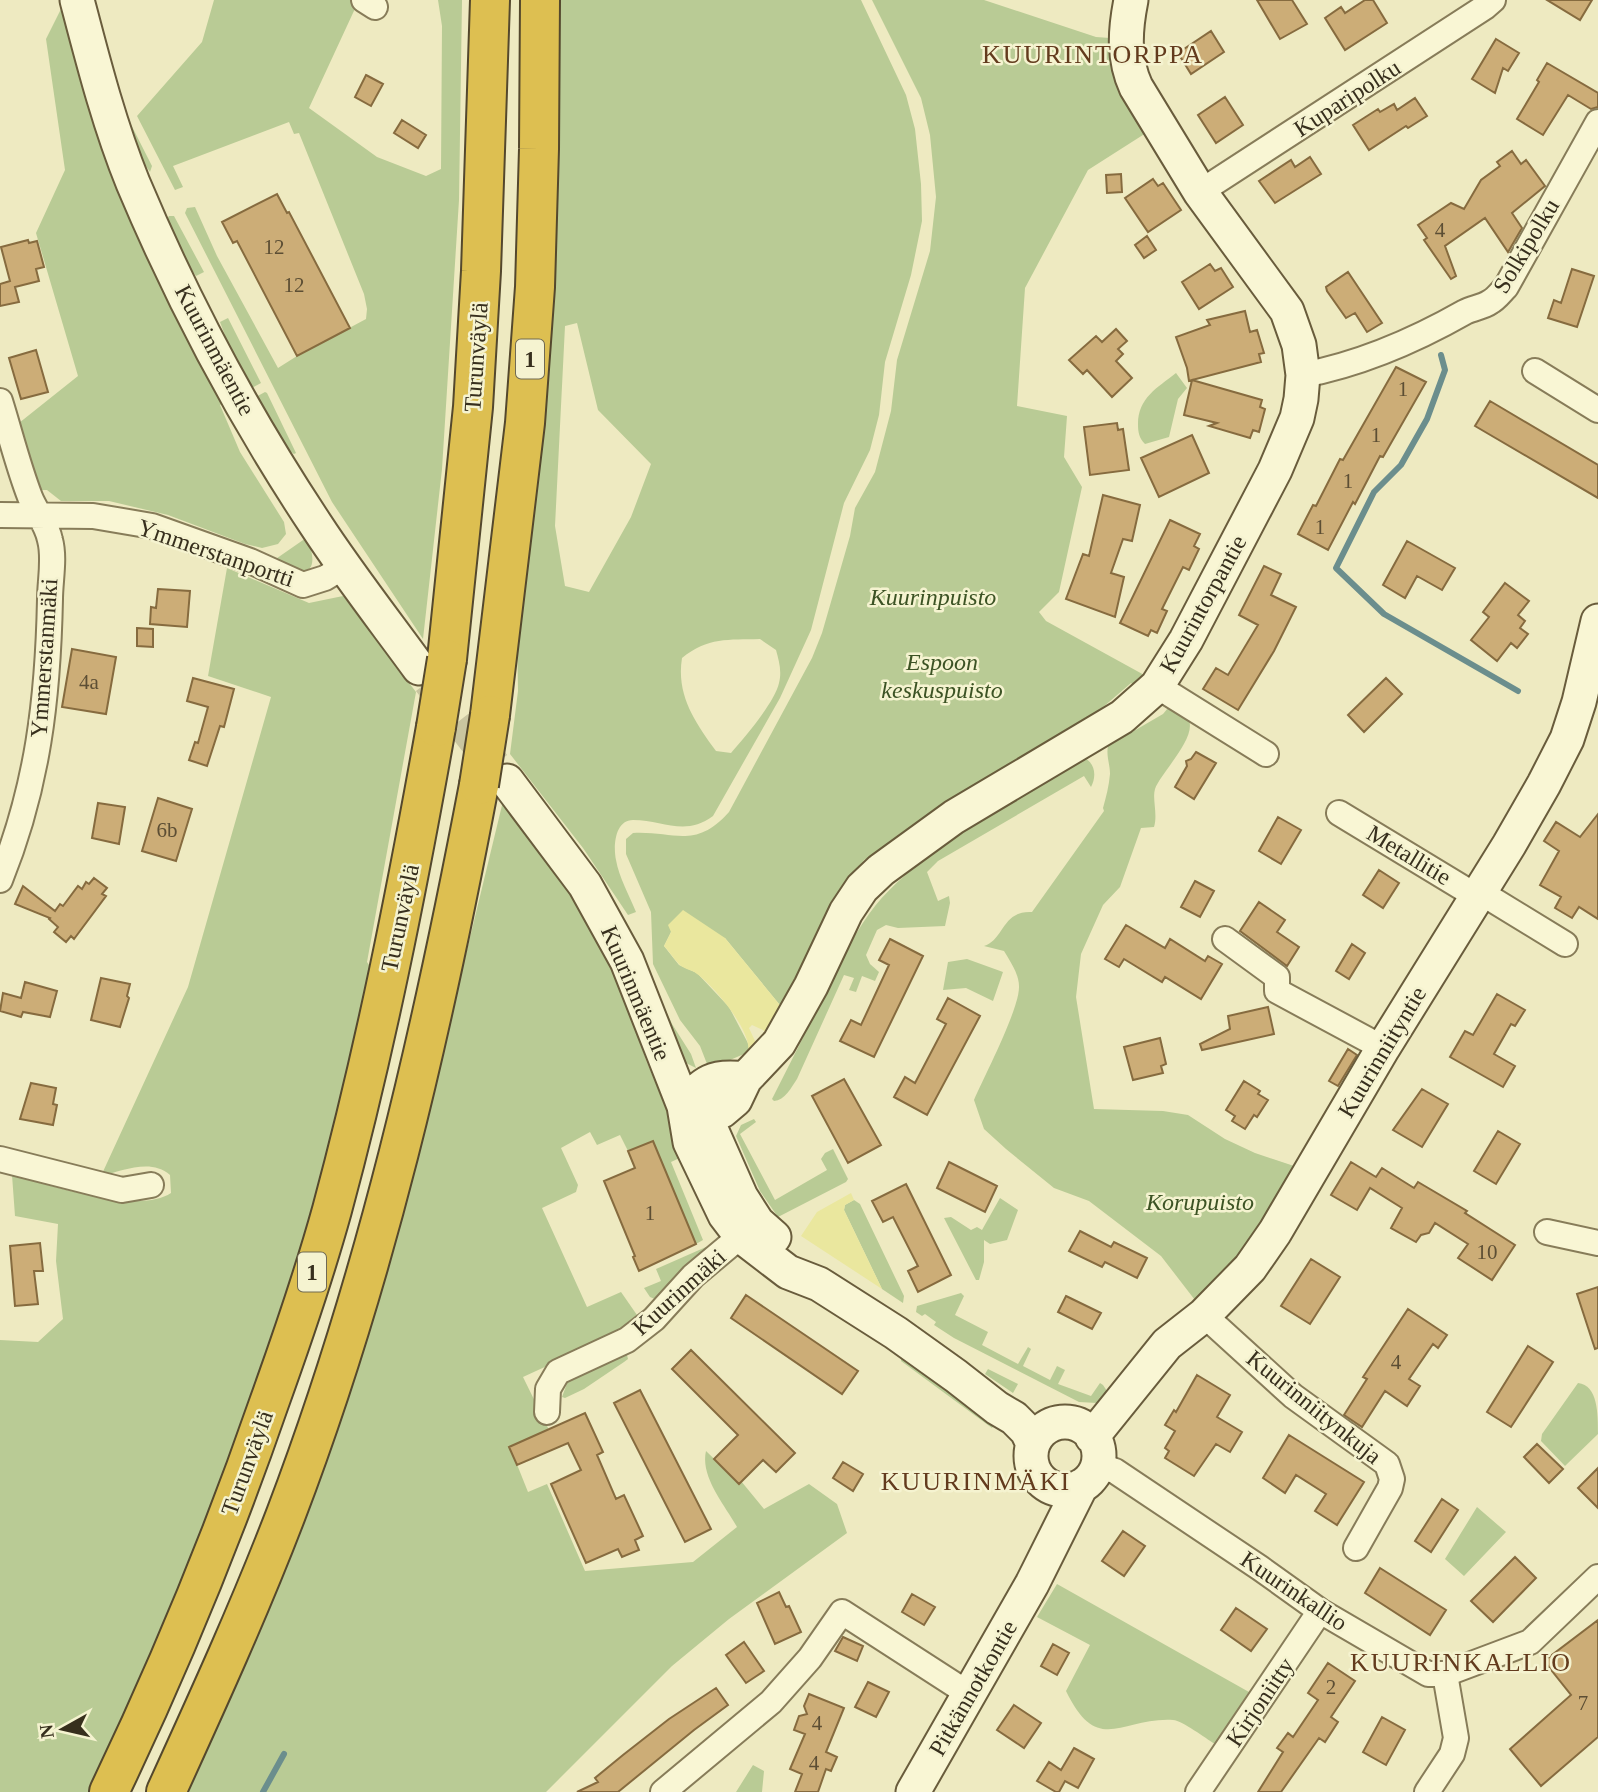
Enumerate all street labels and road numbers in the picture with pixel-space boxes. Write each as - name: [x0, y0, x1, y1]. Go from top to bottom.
- street label: Kuparipolku: [1289, 54, 1405, 142]
- street label: Solkipolku: [1488, 194, 1564, 298]
- street label: Kuurinmäentie: [170, 280, 260, 420]
- street label: Turunväylä: [459, 301, 493, 413]
- road number: 1: [516, 340, 544, 378]
- street label: Ymmerstanportti: [134, 514, 298, 592]
- street label: Kuurintorpantie: [1154, 531, 1252, 677]
- street label: Ymmerstanmäki: [25, 577, 63, 739]
- street label: Metallitie: [1362, 820, 1456, 890]
- street label: Turunväylä: [376, 861, 424, 974]
- street label: Kuurinmäentie: [596, 922, 676, 1064]
- street label: Kuurinniityntie: [1333, 982, 1431, 1122]
- street label: Kuurinmäki: [627, 1243, 731, 1340]
- road number: 1: [298, 1252, 326, 1292]
- street label: Kuurinniitynkuja: [1242, 1345, 1387, 1469]
- street label: Turunväylä: [216, 1407, 278, 1519]
- street label: Kuurinkallio: [1236, 1546, 1352, 1636]
- street label: Pitkännotkontie: [924, 1616, 1022, 1760]
- street label: Kirjoniitty: [1221, 1653, 1299, 1751]

